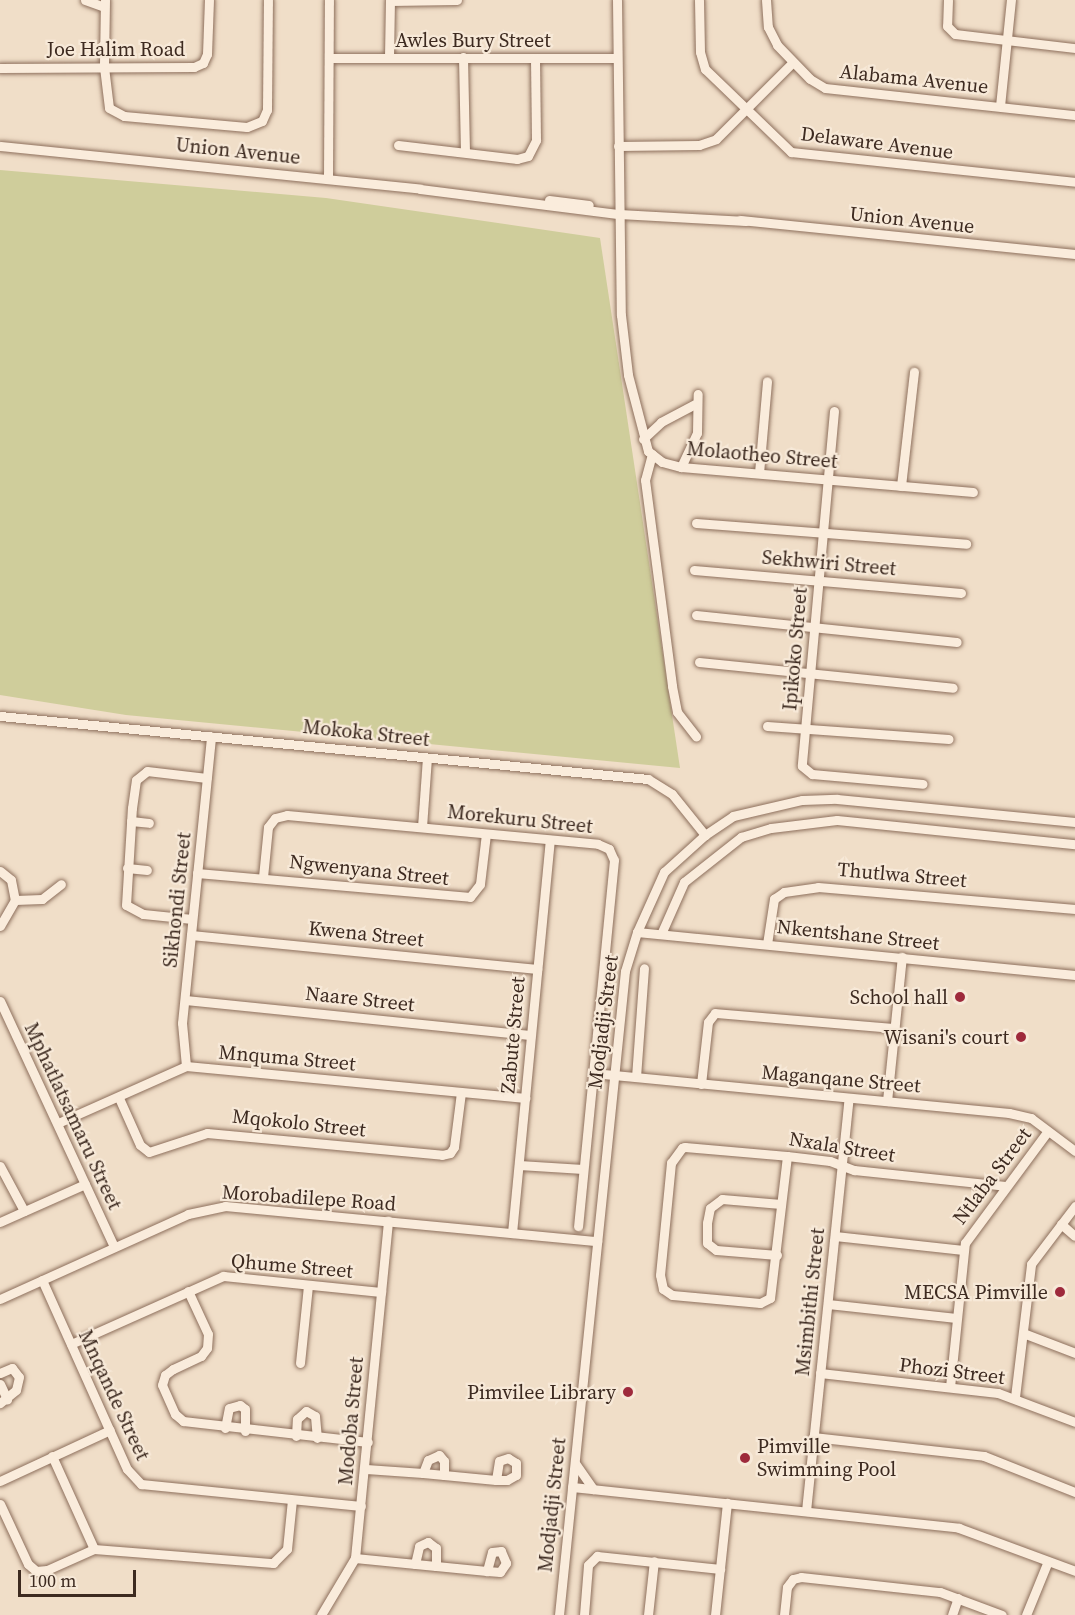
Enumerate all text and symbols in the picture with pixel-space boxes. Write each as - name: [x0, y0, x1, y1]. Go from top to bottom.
- street label: Awles Bury Street: [395, 28, 551, 52]
- street label: Joe Halim Road: [47, 37, 185, 61]
- street label: Alabama Avenue: [838, 59, 990, 99]
- street label: Delaware Avenue: [799, 122, 955, 164]
- street label: Union Avenue: [174, 133, 302, 169]
- street label: Union Avenue: [848, 202, 976, 238]
- street label: Molaotheo Street: [686, 436, 838, 474]
- street label: Sekhwiri Street: [761, 545, 897, 581]
- street label: Ipikoko Street: [778, 586, 812, 712]
- street label: Mokoka Street: [301, 714, 431, 752]
- street label: Morekuru Street: [446, 799, 594, 839]
- street label: Sikhondi Street: [158, 831, 196, 969]
- street label: Ngwenyana Street: [288, 850, 450, 890]
- street label: Thutlwa Street: [836, 857, 968, 893]
- street label: Nkentshane Street: [776, 915, 940, 955]
- street label: Kwena Street: [307, 916, 425, 952]
- street label: Modjadji Street: [583, 954, 623, 1090]
- street label: Zabute Street: [496, 976, 530, 1094]
- street label: Naare Street: [304, 981, 416, 1017]
- place label: School hall: [850, 985, 948, 1009]
- marker: School hall: [953, 990, 967, 1004]
- street label: Mphatlatsamaru Street: [19, 1019, 127, 1213]
- place label: Wisani's court: [883, 1025, 1009, 1049]
- marker: Wisani's court: [1014, 1030, 1028, 1044]
- street label: Mnquma Street: [217, 1040, 357, 1076]
- street label: Maganqane Street: [761, 1060, 921, 1098]
- street label: Mqokolo Street: [231, 1104, 367, 1142]
- street label: Ntlaba Street: [948, 1123, 1036, 1229]
- street label: Nxala Street: [787, 1127, 897, 1167]
- street label: Morobadilepe Road: [221, 1180, 397, 1216]
- street label: Msimbithi Street: [790, 1227, 830, 1377]
- street label: Qhume Street: [230, 1249, 354, 1283]
- place label: MECSA Pimville: [904, 1280, 1048, 1304]
- marker: MECSA Pimville: [1053, 1285, 1067, 1299]
- street label: Mnqande Street: [73, 1326, 155, 1464]
- street label: Phozi Street: [898, 1353, 1006, 1389]
- street label: Modoba Street: [333, 1356, 369, 1486]
- place label: Pimvilee Library: [467, 1380, 616, 1404]
- marker: Pimvilee Library: [621, 1385, 635, 1399]
- place label: Pimville Swimming Pool: [757, 1434, 896, 1481]
- street label: Modjadji Street: [533, 1437, 571, 1573]
- marker: Pimville Swimming Pool: [738, 1451, 752, 1465]
- scale bar: [21, 1558, 140, 1596]
- text: 100 m: [29, 1568, 76, 1593]

